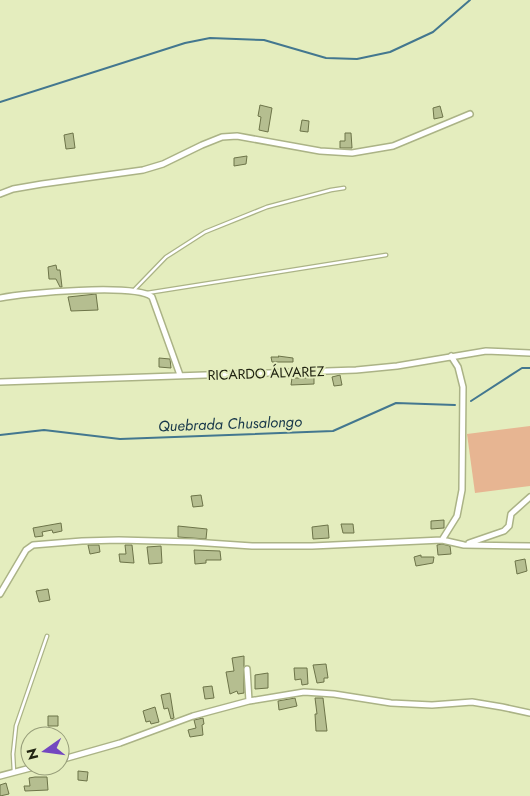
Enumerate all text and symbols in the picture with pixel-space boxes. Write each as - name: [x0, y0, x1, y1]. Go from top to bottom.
- street label: RICARDO ÁLVAREZ: [207, 361, 325, 385]
- water label: Quebrada Chusalongo: [158, 410, 302, 438]
- north arrow: [20, 726, 70, 776]
- text: N: [21, 746, 43, 762]

